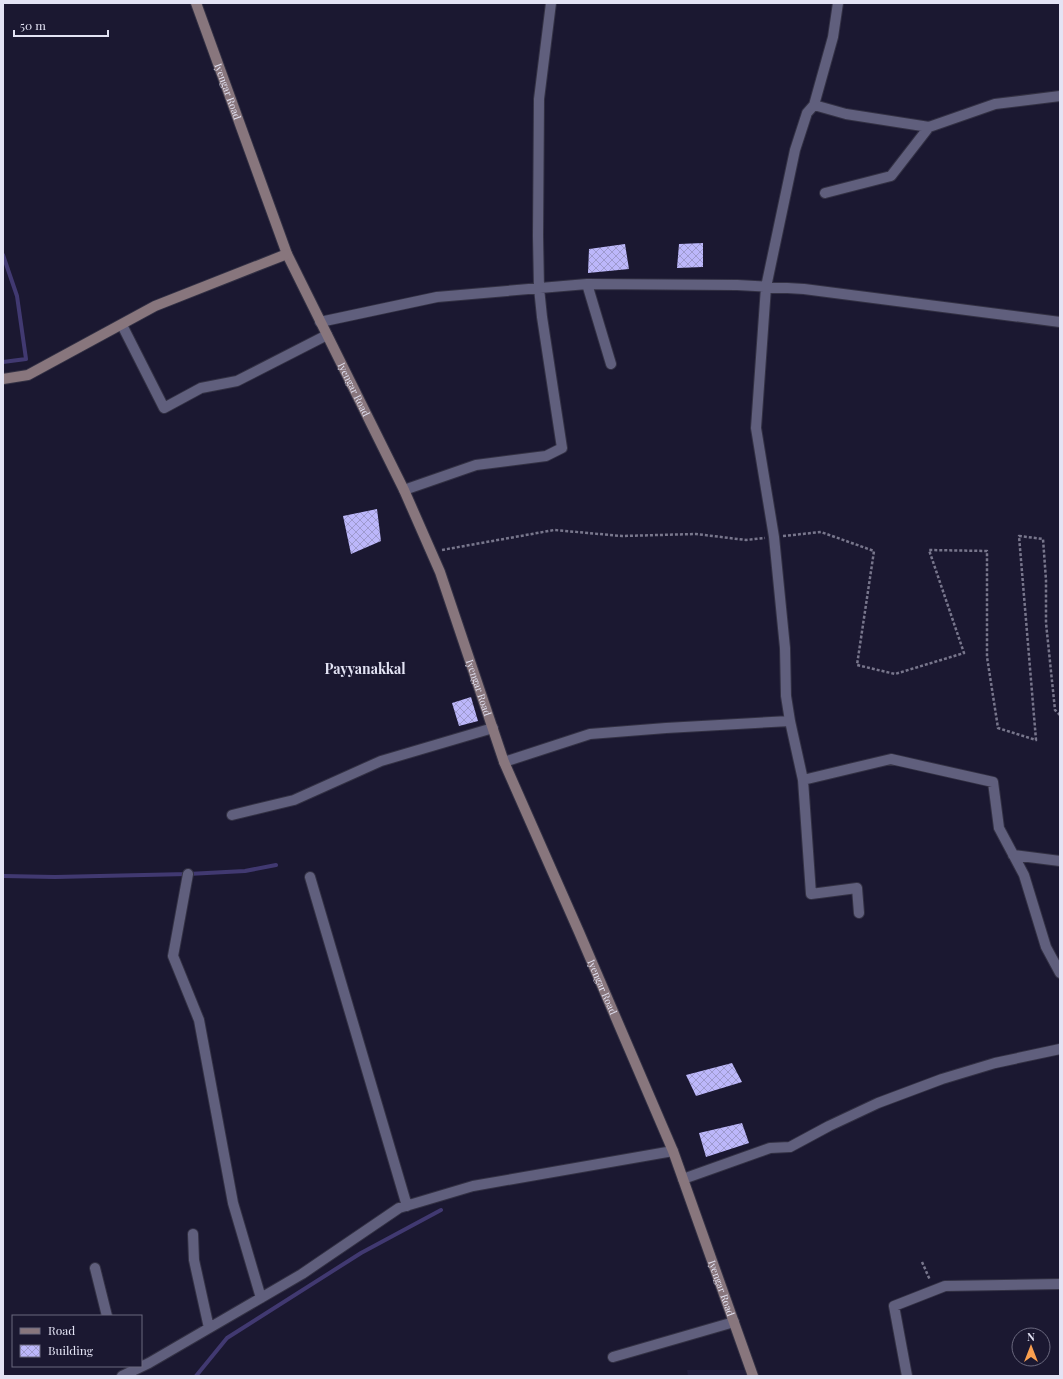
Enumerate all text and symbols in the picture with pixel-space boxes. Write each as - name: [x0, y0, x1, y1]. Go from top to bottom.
- scale bar: [14, 12, 108, 38]
- text: 50 m: [20, 17, 46, 33]
- street label: Iyengar Road: [211, 61, 245, 122]
- street label: Iyengar Road: [335, 360, 373, 419]
- street label: Iyengar Road: [463, 658, 495, 718]
- district label: Payyanakkal: [324, 659, 406, 678]
- street label: Iyengar Road: [585, 957, 621, 1017]
- street label: Iyengar Road: [705, 1258, 738, 1318]
- legend: [12, 1315, 142, 1367]
- text: Road: [48, 1322, 75, 1338]
- north arrow: [1011, 1327, 1051, 1367]
- text: N: [1027, 1329, 1035, 1344]
- text: Building: [48, 1342, 94, 1358]

